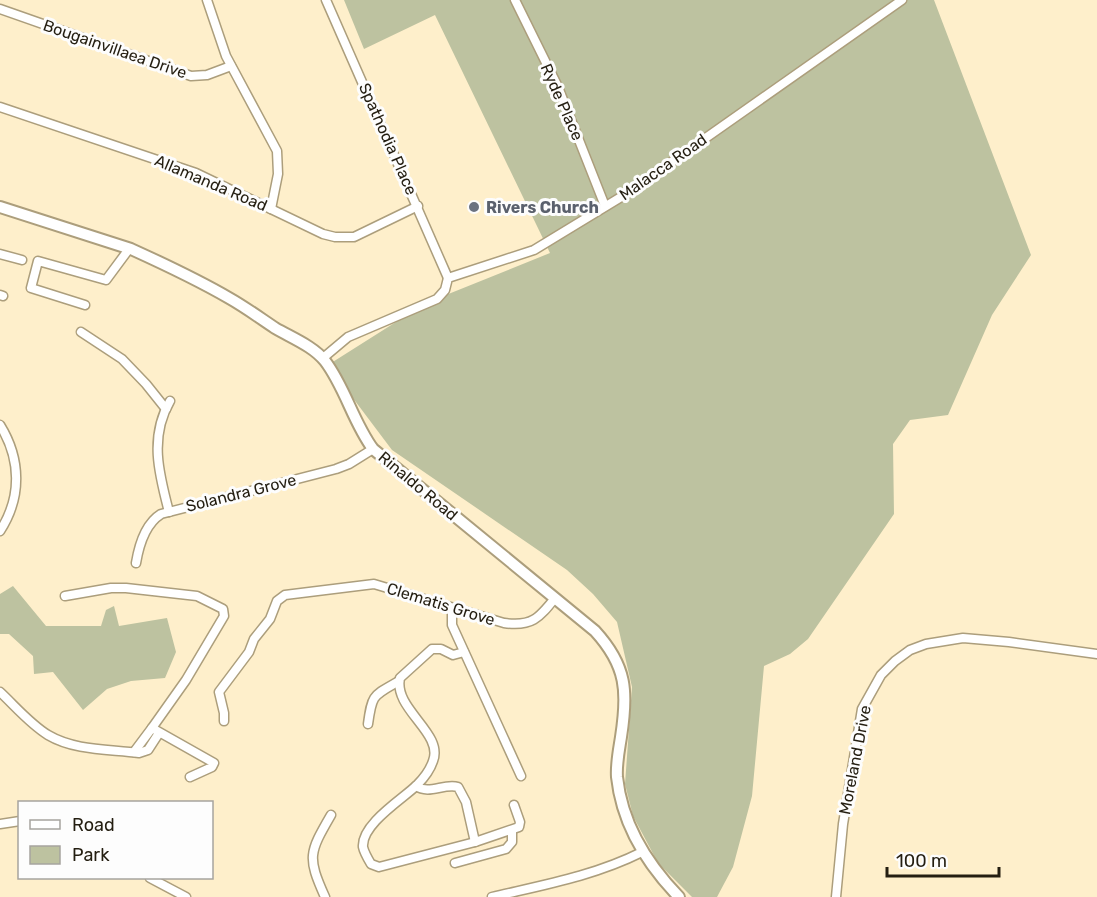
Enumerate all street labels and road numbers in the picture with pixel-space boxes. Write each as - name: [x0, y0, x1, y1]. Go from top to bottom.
- street label: Bougainvillaea Drive: [41, 15, 189, 83]
- street label: Ryde Place: [537, 61, 587, 143]
- street label: Spathodia Place: [355, 80, 421, 198]
- street label: Malacca Road: [616, 130, 710, 204]
- street label: Allamanda Road: [152, 151, 270, 215]
- street label: Rinaldo Road: [375, 447, 461, 525]
- street label: Solandra Grove: [184, 470, 298, 516]
- street label: Clematis Grove: [385, 579, 497, 629]
- street label: Moreland Drive: [835, 704, 875, 816]

